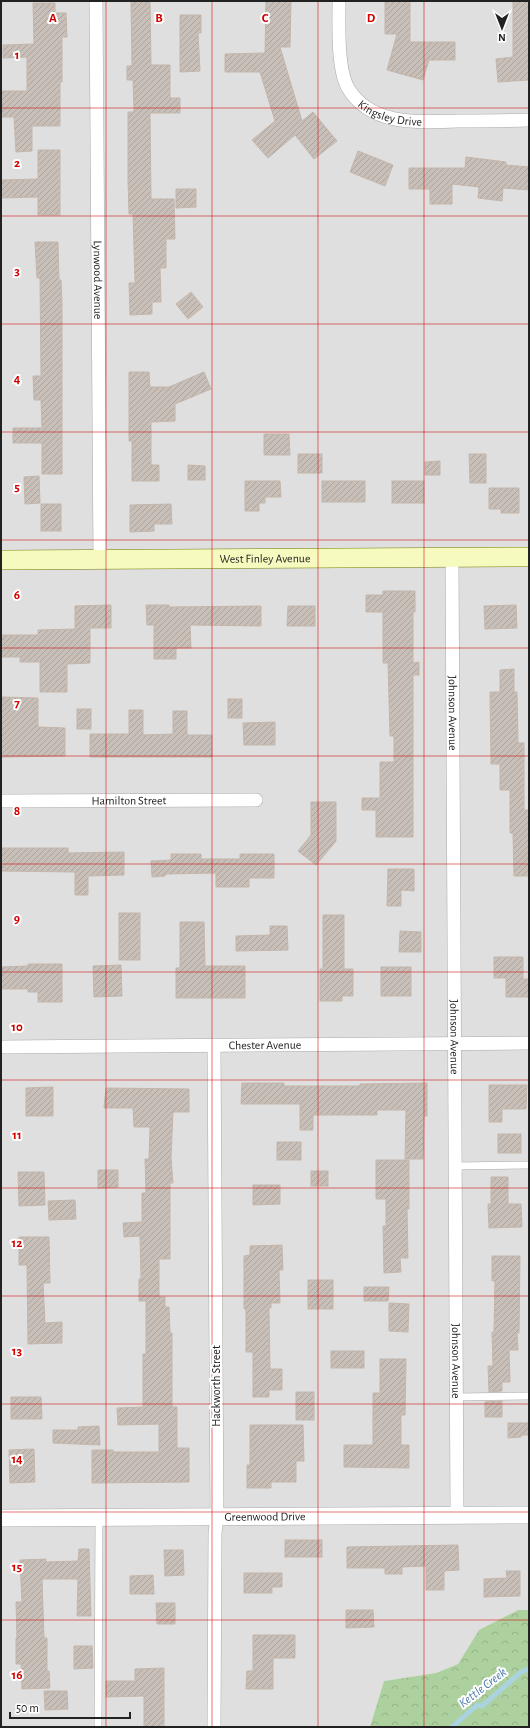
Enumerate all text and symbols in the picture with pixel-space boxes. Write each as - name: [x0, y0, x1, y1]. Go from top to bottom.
- north arrow: [482, 8, 522, 48]
- text: A: [49, 12, 57, 25]
- text: B: [155, 12, 163, 25]
- text: C: [262, 12, 269, 25]
- text: D: [367, 12, 376, 25]
- text: N: [498, 32, 506, 43]
- text: 1: [15, 49, 19, 62]
- street label: Kingsley Drive: [356, 98, 422, 128]
- text: 2: [14, 157, 20, 170]
- street label: Lynwood Avenue: [91, 241, 104, 319]
- text: 3: [14, 265, 20, 278]
- text: 4: [14, 373, 21, 386]
- text: 5: [14, 481, 20, 494]
- street label: West Finley Avenue: [219, 552, 311, 565]
- text: 6: [14, 589, 20, 602]
- street label: Johnson Avenue: [447, 675, 459, 751]
- text: 7: [14, 697, 20, 710]
- street label: Hamilton Street: [92, 794, 167, 807]
- text: 8: [14, 805, 20, 818]
- text: 9: [14, 913, 20, 926]
- street label: Johnson Avenue: [448, 999, 461, 1075]
- text: 10: [11, 1021, 23, 1034]
- street label: Chester Avenue: [229, 1039, 301, 1051]
- text: 11: [12, 1129, 22, 1142]
- text: 12: [12, 1237, 22, 1250]
- street label: Johnson Avenue: [450, 1323, 462, 1399]
- text: 13: [12, 1345, 23, 1358]
- street label: Hackworth Street: [210, 1345, 222, 1427]
- text: 14: [11, 1453, 23, 1466]
- street label: Greenwood Drive: [225, 1510, 305, 1523]
- text: 15: [12, 1561, 23, 1574]
- water label: Kettle Creek: [457, 1666, 509, 1710]
- text: 16: [12, 1669, 22, 1682]
- scale bar: [10, 1694, 130, 1720]
- text: 50 m: [16, 1702, 39, 1714]

